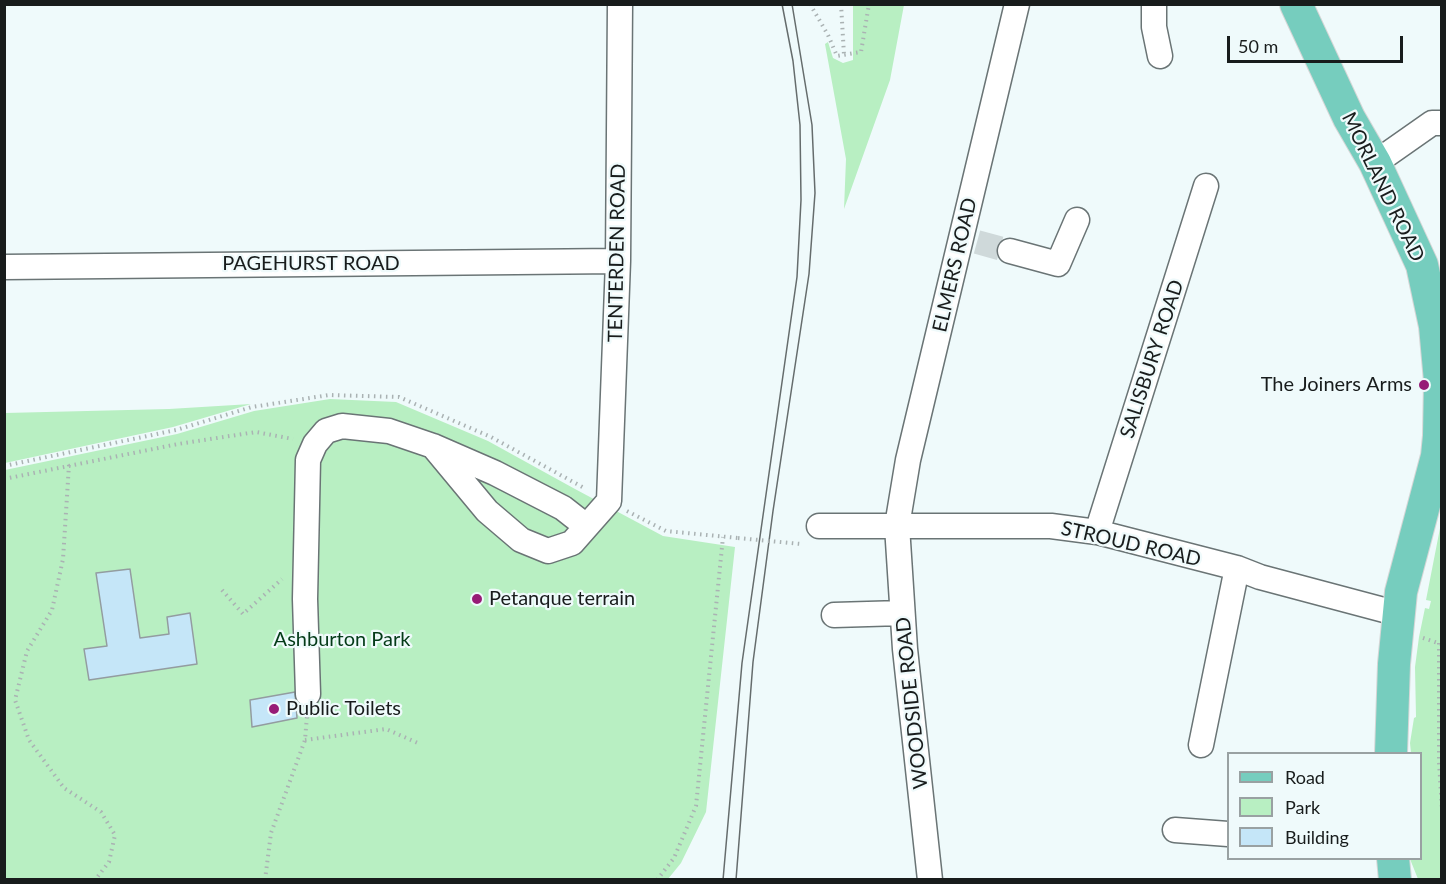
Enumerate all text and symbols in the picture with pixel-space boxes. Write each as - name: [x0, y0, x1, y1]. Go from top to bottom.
- scale bar: [1230, 24, 1406, 62]
- text: 50 m: [1238, 35, 1278, 57]
- street label: MORLAND ROAD: [1336, 108, 1430, 266]
- street label: TENTERDEN ROAD: [603, 164, 631, 342]
- street label: ELMERS ROAD: [928, 195, 982, 335]
- street label: PAGEHURST ROAD: [222, 252, 400, 276]
- street label: SALISBURY ROAD: [1115, 277, 1189, 441]
- place label: The Joiners Arms: [1261, 373, 1412, 397]
- marker: The Joiners Arms: [1417, 378, 1431, 392]
- street label: STROUD ROAD: [1059, 516, 1203, 572]
- place label: Petanque terrain: [489, 587, 635, 611]
- marker: Petanque terrain: [470, 592, 484, 606]
- street label: WOODSIDE ROAD: [891, 616, 933, 790]
- park label: Ashburton Park: [274, 628, 410, 652]
- place label: Public Toilets: [286, 697, 401, 721]
- marker: Public Toilets: [267, 702, 281, 716]
- legend: [1227, 752, 1422, 860]
- text: Road: [1285, 766, 1325, 788]
- text: Park: [1285, 796, 1320, 818]
- text: Building: [1285, 826, 1349, 848]

